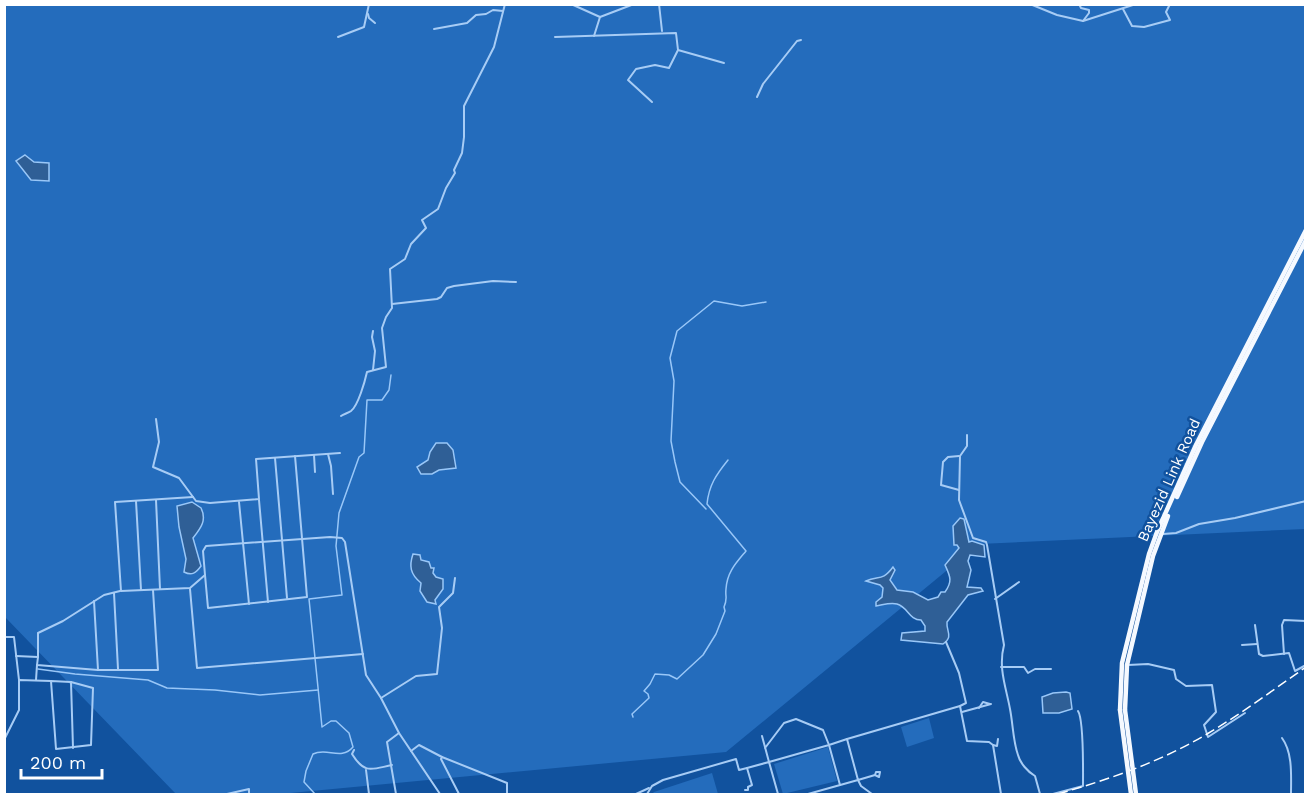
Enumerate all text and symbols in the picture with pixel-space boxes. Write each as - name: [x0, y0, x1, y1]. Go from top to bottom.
- street label: Bayezid Link Road: [1134, 416, 1204, 544]
- scale bar: [21, 742, 102, 780]
- text: 200 m: [30, 752, 86, 773]

